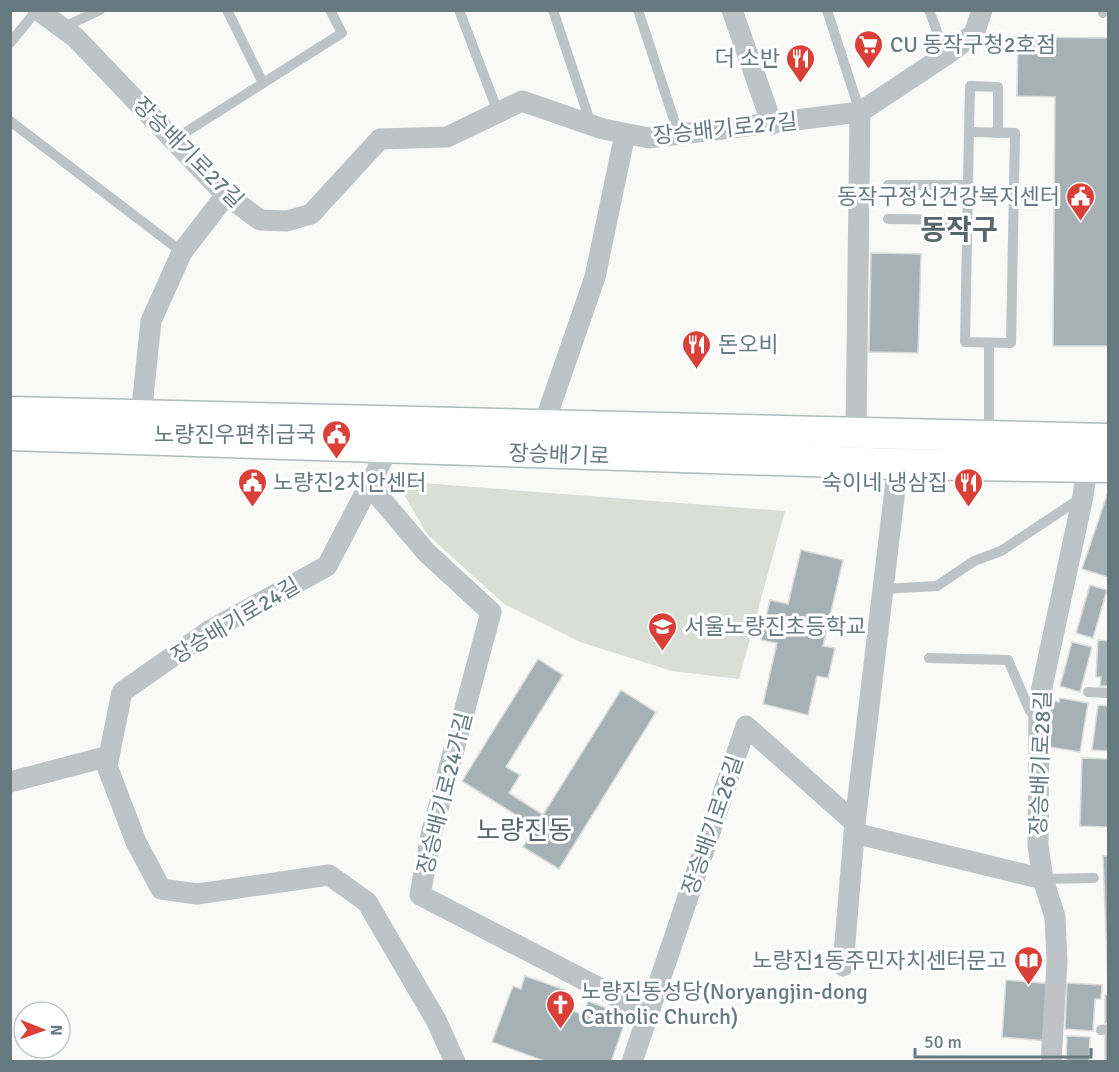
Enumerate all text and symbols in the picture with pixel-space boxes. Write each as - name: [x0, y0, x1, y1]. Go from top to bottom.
- supermarket icon: CU 동작구청2호점: [853, 28, 885, 70]
- place label: CU 동작구청2호점: [890, 31, 1056, 58]
- restaurant icon: 더 소반: [785, 42, 817, 84]
- place label: 더 소반: [714, 45, 780, 72]
- street label: 장승배기로27길: [128, 91, 250, 213]
- street label: 장승배기로27길: [651, 107, 799, 150]
- public building icon: 동작구정신건강복지센터: [1065, 180, 1097, 222]
- place label: 동작구정신건강복지센터: [837, 183, 1060, 210]
- district label: 동작구: [920, 213, 998, 247]
- restaurant icon: 돈오비: [681, 328, 713, 370]
- place label: 돈오비: [718, 331, 779, 358]
- public building icon: 노량진우편취급국: [321, 418, 353, 460]
- place label: 노량진우편취급국: [154, 421, 316, 448]
- street label: 장승배기로: [508, 439, 610, 470]
- public building icon: 노량진2치안센터: [236, 466, 268, 508]
- restaurant icon: 숙이네 냉삼집: [953, 466, 985, 508]
- place label: 노량진2치안센터: [273, 469, 427, 496]
- place label: 숙이네 냉삼집: [822, 469, 948, 496]
- street label: 장승배기로24길: [166, 571, 304, 669]
- school or university icon: 서울노량진초등학교: [647, 610, 679, 652]
- place label: 서울노량진초등학교: [684, 613, 866, 640]
- street label: 장승배기로28길: [1024, 690, 1057, 836]
- street label: 장승배기로24가길: [411, 710, 478, 877]
- street label: 장승배기로26길: [676, 752, 749, 898]
- district label: 노량진동: [476, 815, 572, 847]
- library icon: 노량진1동주민자치센터문고: [1012, 944, 1044, 986]
- place label: 노량진1동주민자치센터문고: [752, 947, 1007, 974]
- place label: 노량진동성당(Noryangjin-dong Catholic Church): [581, 978, 868, 1030]
- church icon: 노량진동성당(Noryangjin-dong Catholic Church): [544, 988, 576, 1030]
- north arrow: [12, 1000, 72, 1060]
- scale bar: [915, 1021, 1090, 1059]
- text: N: [46, 1025, 66, 1036]
- text: 50 m: [924, 1031, 962, 1053]

